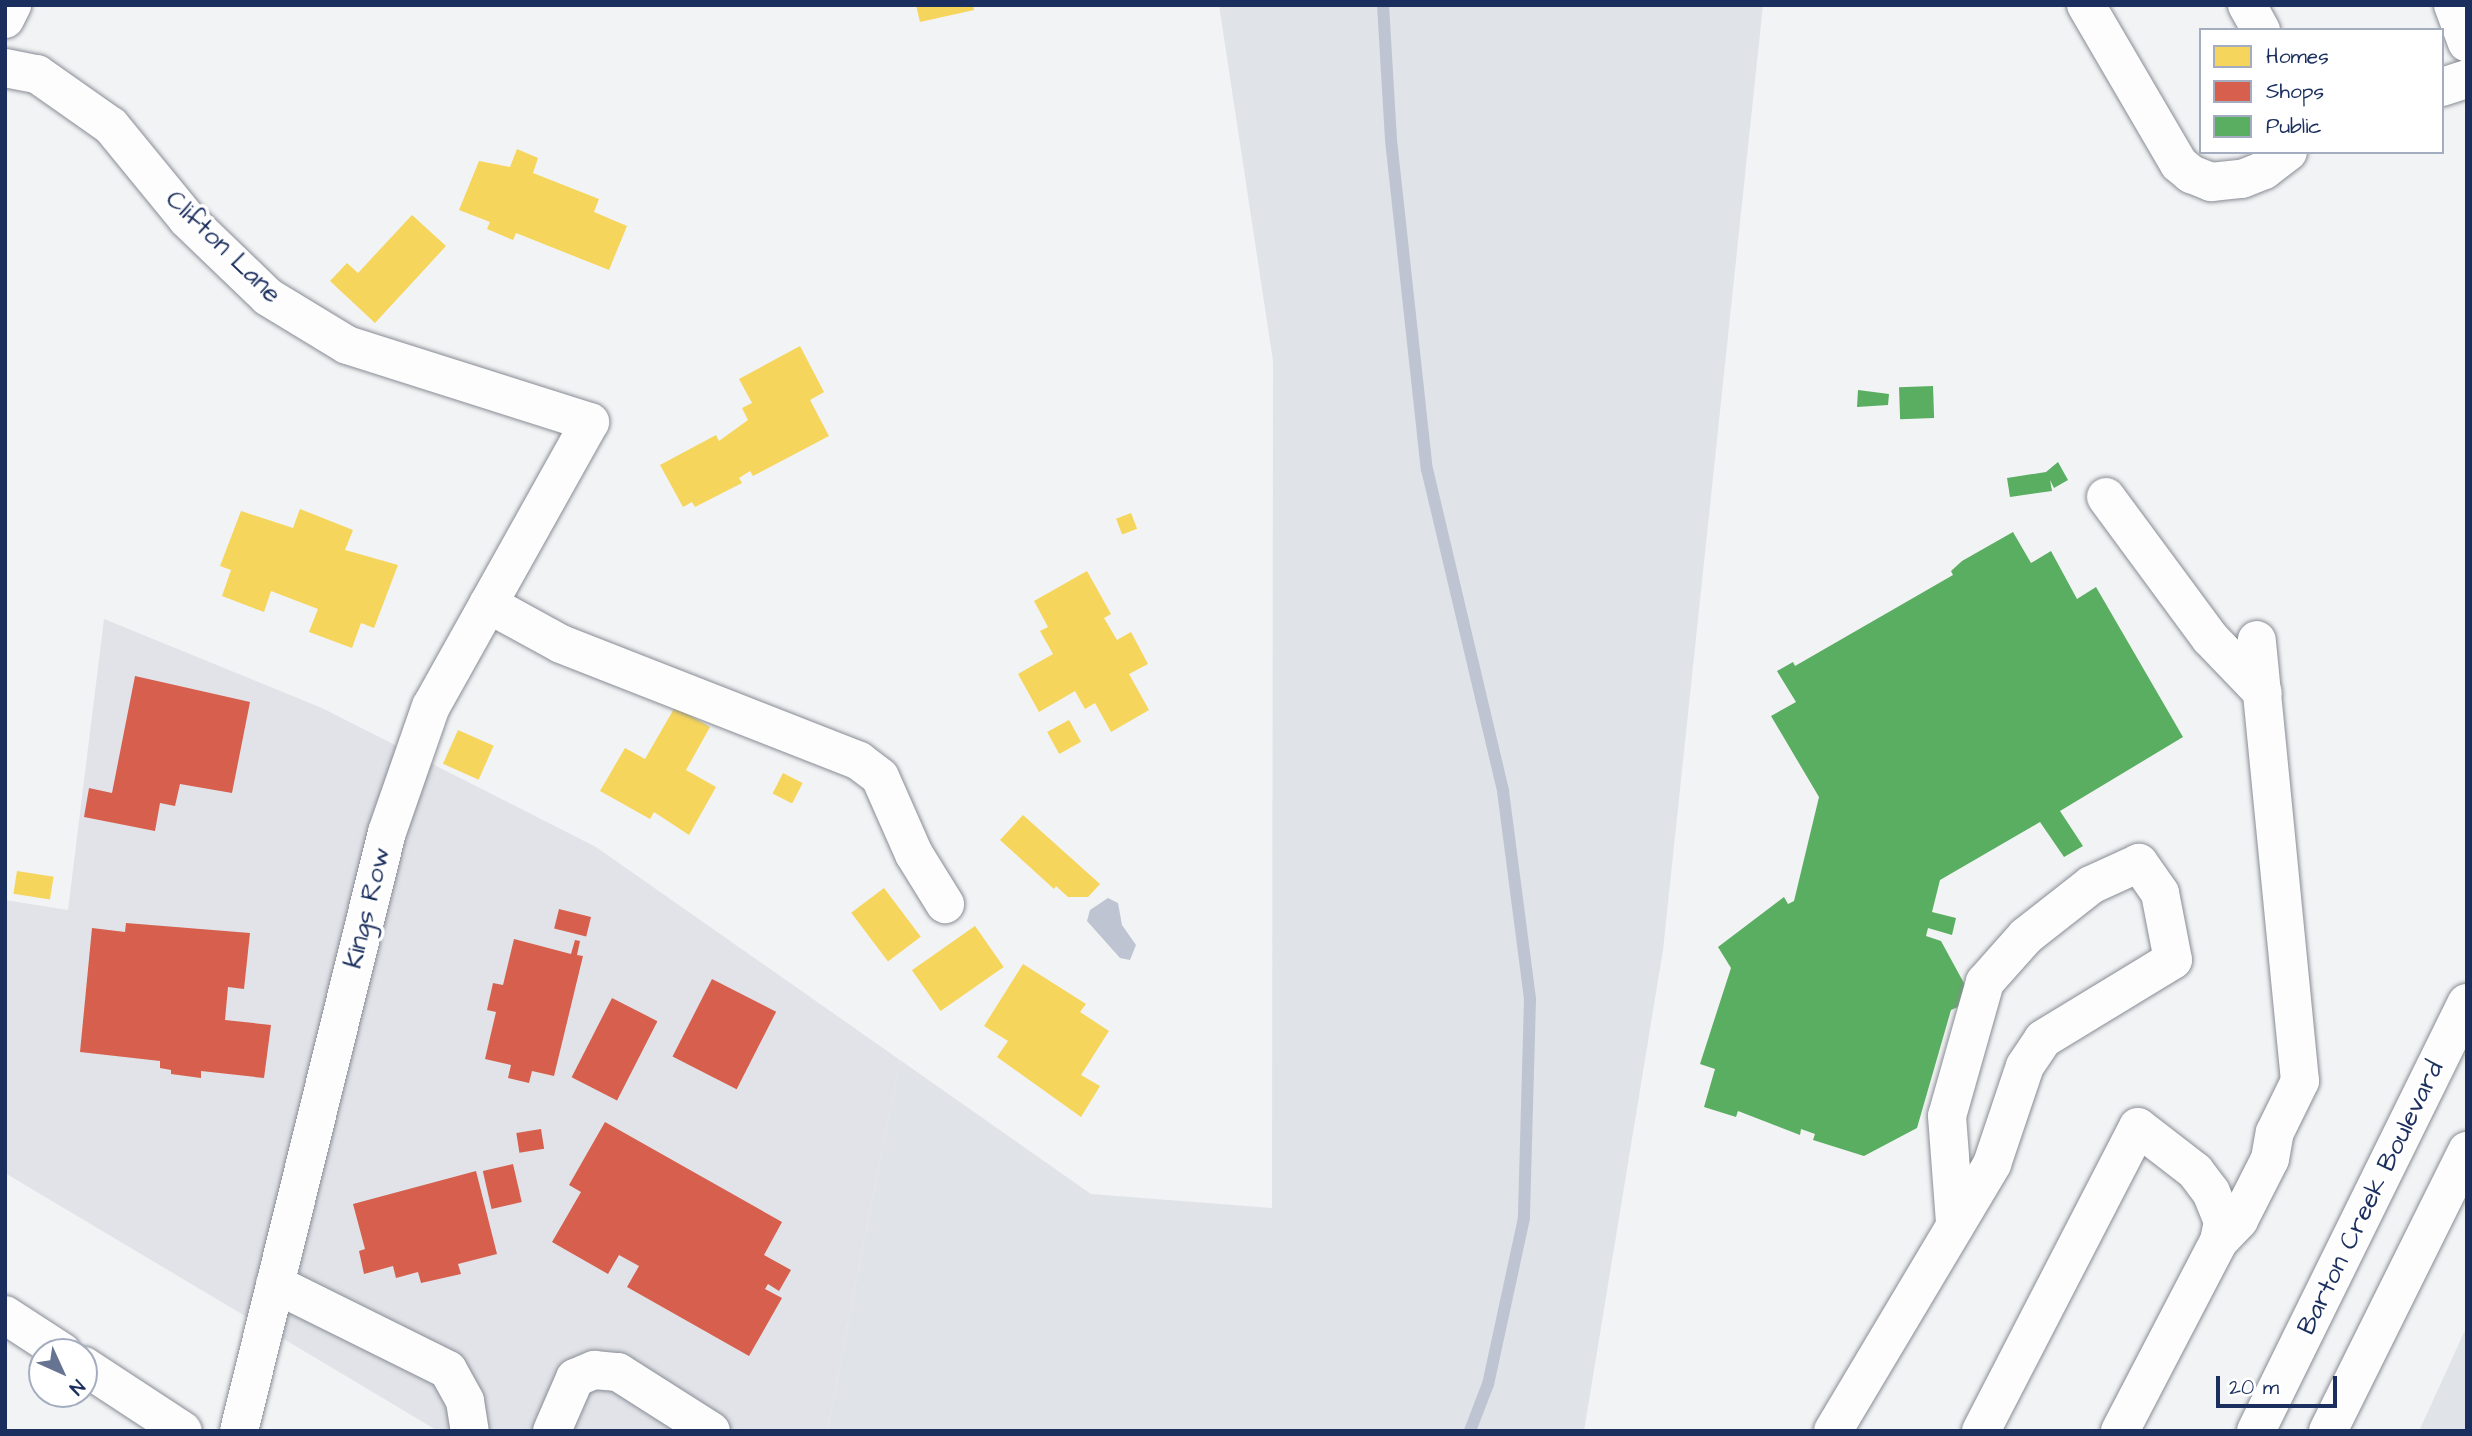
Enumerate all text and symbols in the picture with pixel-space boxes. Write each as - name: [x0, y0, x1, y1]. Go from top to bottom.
- legend: [2199, 28, 2444, 154]
- text: Homes: [2266, 42, 2329, 71]
- text: Shops: [2266, 77, 2324, 106]
- text: Public: [2266, 112, 2322, 141]
- street label: Clifton Lane: [159, 184, 287, 310]
- street label: Kings Row: [338, 844, 398, 972]
- street label: Barton Creek Boulevard: [2291, 1056, 2451, 1340]
- north arrow: [28, 1338, 98, 1408]
- scale bar: [2220, 1362, 2341, 1406]
- text: N: [63, 1373, 91, 1401]
- text: 20 m: [2229, 1373, 2279, 1402]

